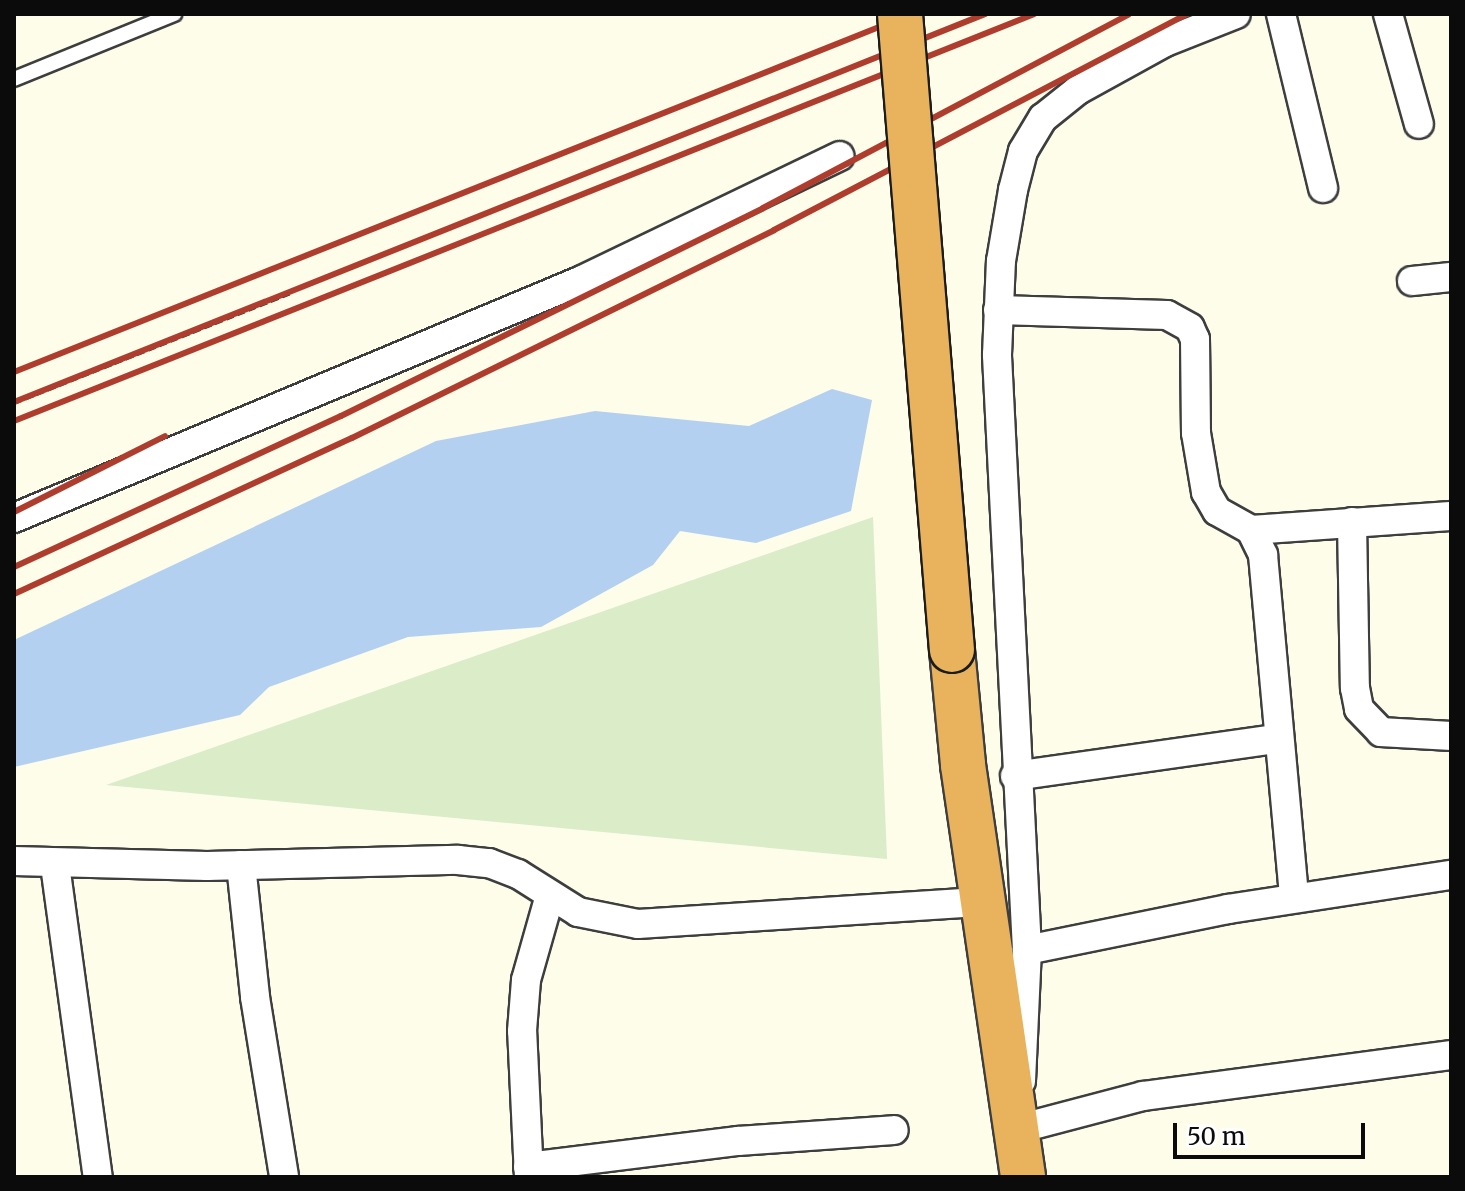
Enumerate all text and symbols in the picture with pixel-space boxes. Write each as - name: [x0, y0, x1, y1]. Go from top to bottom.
- scale bar: [1177, 1107, 1369, 1157]
- text: 50 m: [1187, 1121, 1246, 1152]

